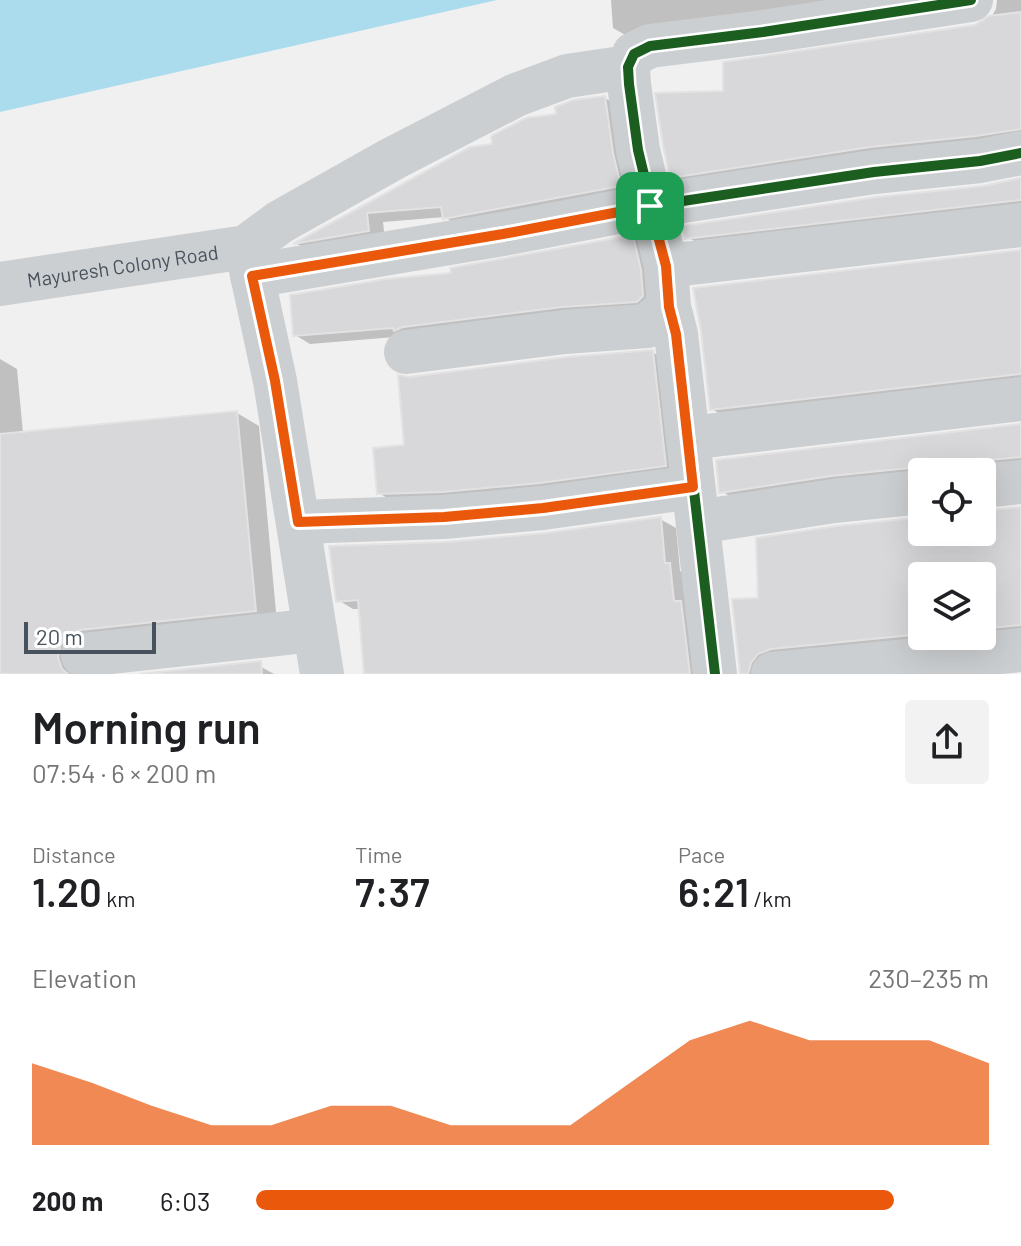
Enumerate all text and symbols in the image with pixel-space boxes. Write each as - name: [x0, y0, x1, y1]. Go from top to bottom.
- pin: [616, 172, 684, 240]
- icon: arrive: [628, 184, 672, 228]
- street label: Mayuresh Colony Road: [25, 239, 220, 292]
- map controls: [908, 458, 996, 650]
- button: locate: [908, 458, 996, 546]
- button: layers: [908, 562, 996, 650]
- scale bar: [24, 618, 156, 654]
- text: 20 m: [36, 623, 83, 649]
- text: Morning run: [32, 700, 261, 753]
- button: share: [905, 700, 989, 784]
- text: 07:54 · 6 × 200 m: [32, 757, 216, 788]
- text: Distance: [32, 841, 116, 867]
- text: Time: [355, 841, 403, 867]
- text: Pace: [678, 841, 725, 867]
- text: 1.20: [32, 867, 102, 915]
- text: 7:37: [355, 867, 429, 915]
- text: 6:21: [678, 867, 749, 915]
- text: km: [102, 885, 135, 911]
- text: /km: [749, 885, 792, 911]
- text: Elevation: [32, 962, 137, 993]
- text: 230–235 m: [868, 962, 989, 993]
- text: 200 m: [32, 1185, 103, 1216]
- text: 6:03: [160, 1185, 210, 1216]

